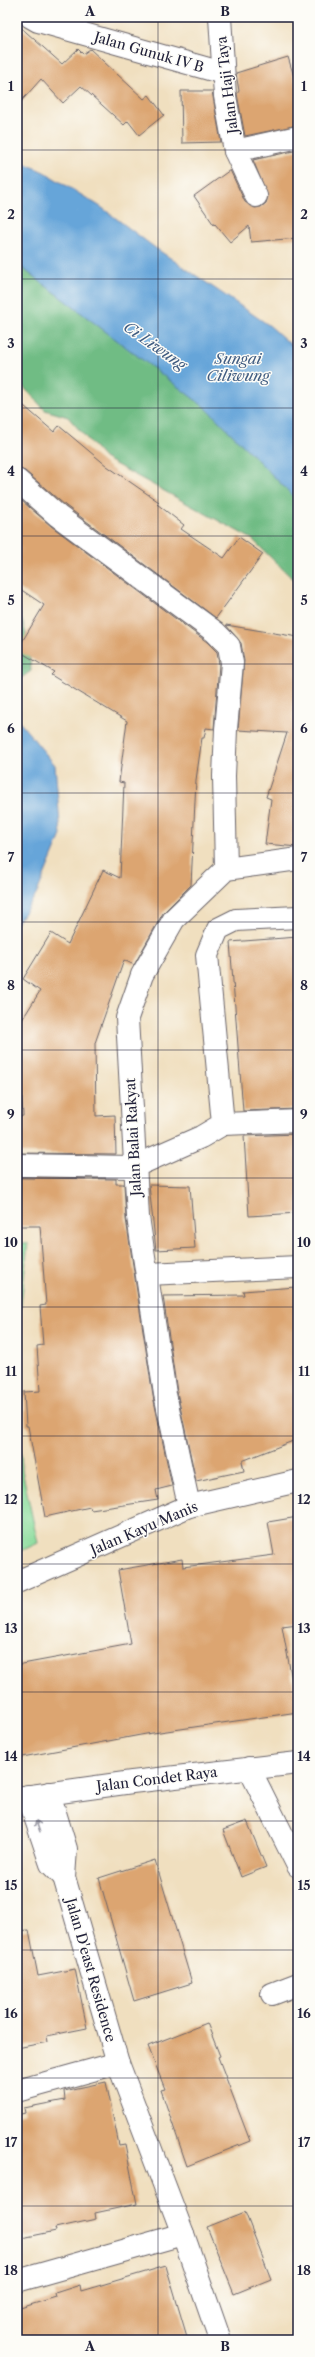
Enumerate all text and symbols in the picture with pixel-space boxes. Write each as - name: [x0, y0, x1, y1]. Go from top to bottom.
- text: A: [84, 3, 96, 19]
- text: B: [220, 3, 230, 19]
- street label: Jalan Gunuk IV B: [90, 27, 206, 76]
- street label: Jalan Haji Taya: [212, 35, 242, 137]
- text: 1: [8, 78, 14, 94]
- text: 1: [301, 78, 307, 94]
- text: 2: [7, 206, 15, 222]
- text: 2: [300, 206, 308, 222]
- water label: Ci Liwung: [120, 317, 192, 375]
- text: 3: [7, 335, 15, 351]
- text: 3: [300, 335, 308, 351]
- water label: Sungai Ciliwung: [206, 349, 271, 385]
- text: 4: [7, 463, 15, 479]
- text: 4: [300, 463, 308, 479]
- text: 5: [7, 592, 15, 608]
- text: 5: [300, 592, 308, 608]
- text: 6: [7, 720, 15, 736]
- text: 6: [300, 720, 308, 736]
- text: 7: [8, 849, 15, 865]
- text: 7: [301, 849, 308, 865]
- text: 8: [7, 977, 15, 993]
- text: 8: [300, 977, 308, 993]
- street label: Jalan Balai Rakyat: [121, 1077, 145, 1198]
- text: 9: [7, 1106, 15, 1122]
- text: 9: [300, 1106, 308, 1122]
- text: 10: [4, 1234, 18, 1250]
- text: 10: [297, 1234, 311, 1250]
- text: 11: [5, 1363, 17, 1379]
- text: 11: [298, 1363, 310, 1379]
- text: 12: [4, 1491, 18, 1507]
- text: 12: [297, 1491, 311, 1507]
- street label: Jalan Kayu Manis: [86, 1497, 200, 1559]
- text: 13: [4, 1620, 18, 1636]
- text: 13: [297, 1620, 311, 1636]
- text: 14: [4, 1748, 18, 1764]
- text: 14: [297, 1748, 311, 1764]
- street label: Jalan Condet Raya: [94, 1763, 219, 1796]
- one-way arrow: [34, 1820, 41, 1833]
- text: 15: [4, 1877, 18, 1893]
- text: 15: [297, 1877, 311, 1893]
- street label: Jalan D'east Residence: [61, 1894, 120, 2044]
- text: 16: [4, 2005, 18, 2021]
- text: 16: [297, 2005, 311, 2021]
- text: 17: [5, 2134, 18, 2150]
- text: 17: [298, 2134, 311, 2150]
- text: 18: [4, 2262, 18, 2278]
- text: 18: [297, 2262, 311, 2278]
- text: A: [84, 2338, 96, 2354]
- text: B: [220, 2338, 230, 2354]

